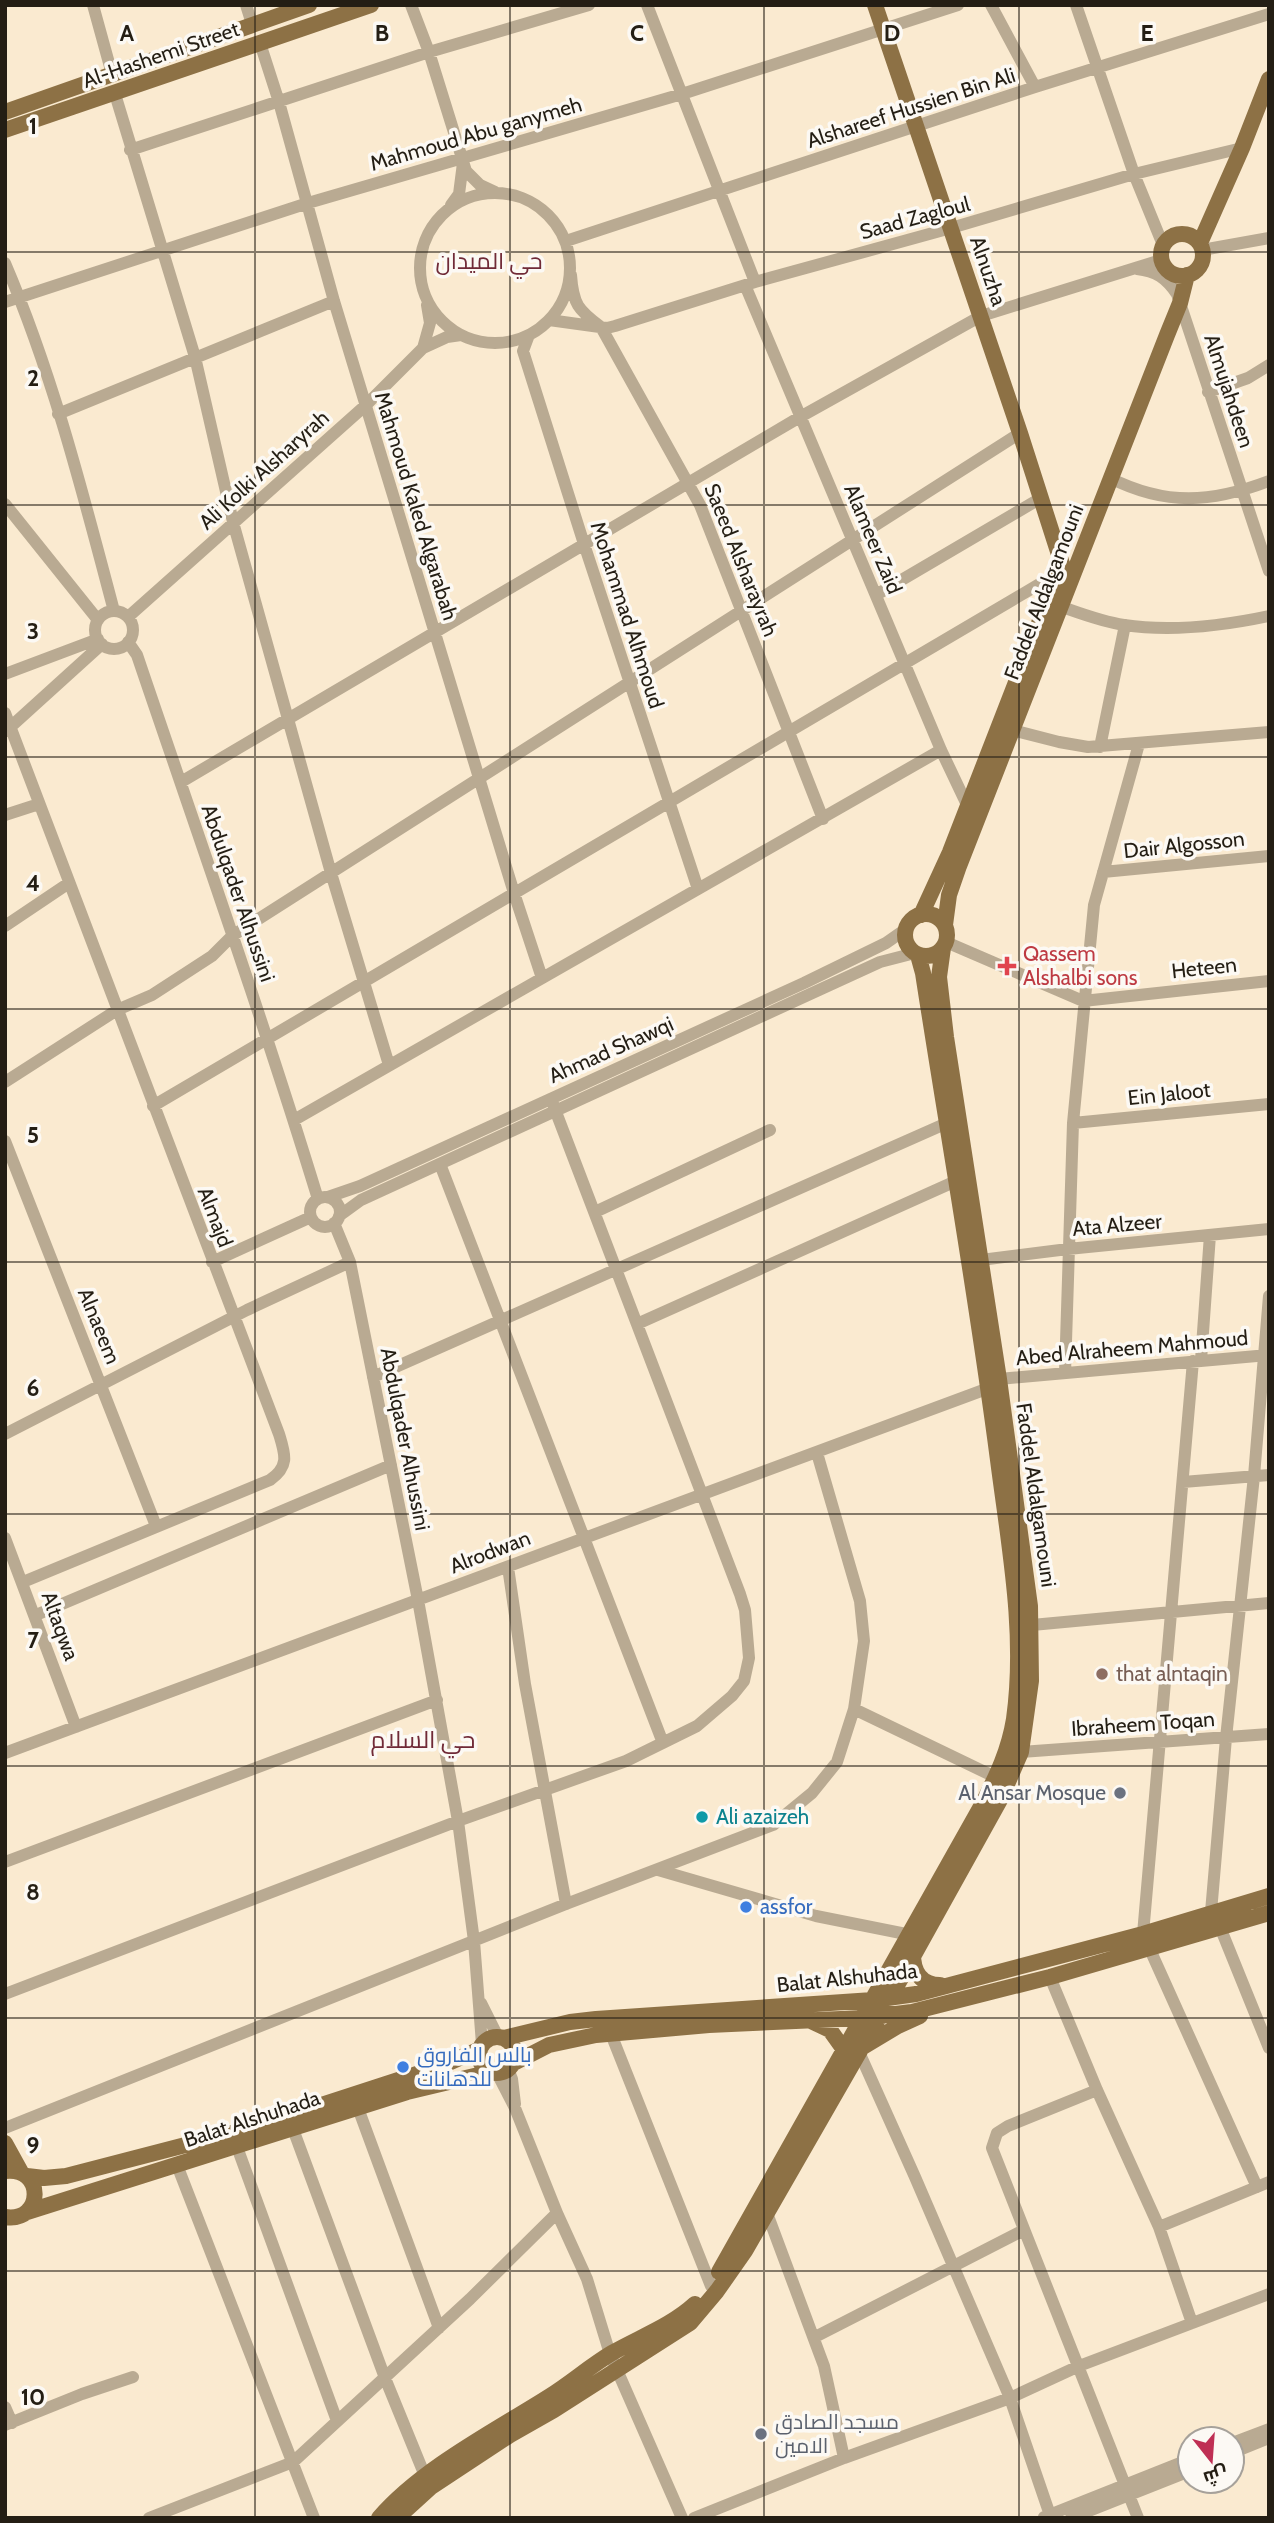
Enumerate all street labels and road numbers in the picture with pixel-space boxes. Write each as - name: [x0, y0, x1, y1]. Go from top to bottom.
- street label: Al-Hashemi Street: [79, 16, 243, 94]
- street label: Alshareef Hussien Bin Ali: [803, 62, 1018, 153]
- street label: Mahmoud Abu ganymeh: [367, 91, 585, 176]
- street label: Saad Zagloul: [857, 191, 973, 244]
- street label: Alnuzha: [965, 233, 1012, 309]
- street label: Almujahdeen: [1198, 331, 1260, 451]
- street label: Mahmoud Kaled Algarabah: [370, 389, 463, 623]
- street label: Ali Kolki Alsharyrah: [194, 405, 334, 535]
- street label: Saeed Alsharayrah: [699, 480, 784, 640]
- street label: Alameer Zaid: [839, 480, 908, 597]
- street label: Faddel Aldalgamouni: [999, 501, 1088, 683]
- street label: Mohammad Alhmoud: [585, 518, 669, 711]
- street label: Abdulqader Alhussini: [196, 801, 281, 985]
- street label: Dair Algosson: [1122, 826, 1246, 863]
- street label: Heteen: [1170, 952, 1238, 983]
- street label: Ahmad Shawqi: [545, 1011, 677, 1088]
- street label: Ein Jaloot: [1126, 1077, 1212, 1110]
- street label: Almajd: [192, 1183, 238, 1251]
- street label: Ata Alzeer: [1071, 1208, 1163, 1241]
- street label: Alnaeem: [73, 1284, 126, 1367]
- street label: Abed Alraheem Mahmoud: [1015, 1325, 1249, 1370]
- street label: Abdulqader Alhussini: [375, 1345, 435, 1532]
- street label: Faddel Aldalgamouni: [1011, 1401, 1062, 1589]
- street label: Alrodwan: [446, 1525, 534, 1578]
- street label: Altaqwa: [36, 1588, 84, 1664]
- street label: Ibraheem Toqan: [1070, 1706, 1216, 1741]
- street label: Balat Alshuhada: [775, 1958, 919, 1997]
- street label: Balat Alshuhada: [181, 2085, 323, 2152]

